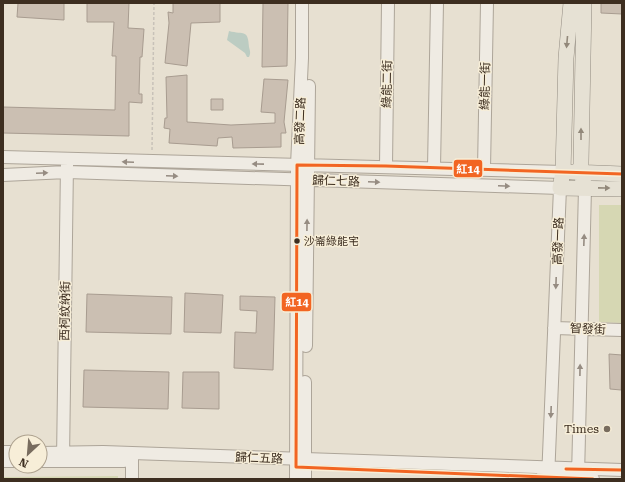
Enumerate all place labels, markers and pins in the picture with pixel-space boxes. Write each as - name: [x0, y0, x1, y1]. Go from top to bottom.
- place label: 沙崙綠能宅: [304, 235, 359, 248]
- marker: 沙崙綠能宅: [292, 236, 302, 246]
- place label: Times: [564, 422, 599, 436]
- marker: Times: [602, 424, 612, 434]

